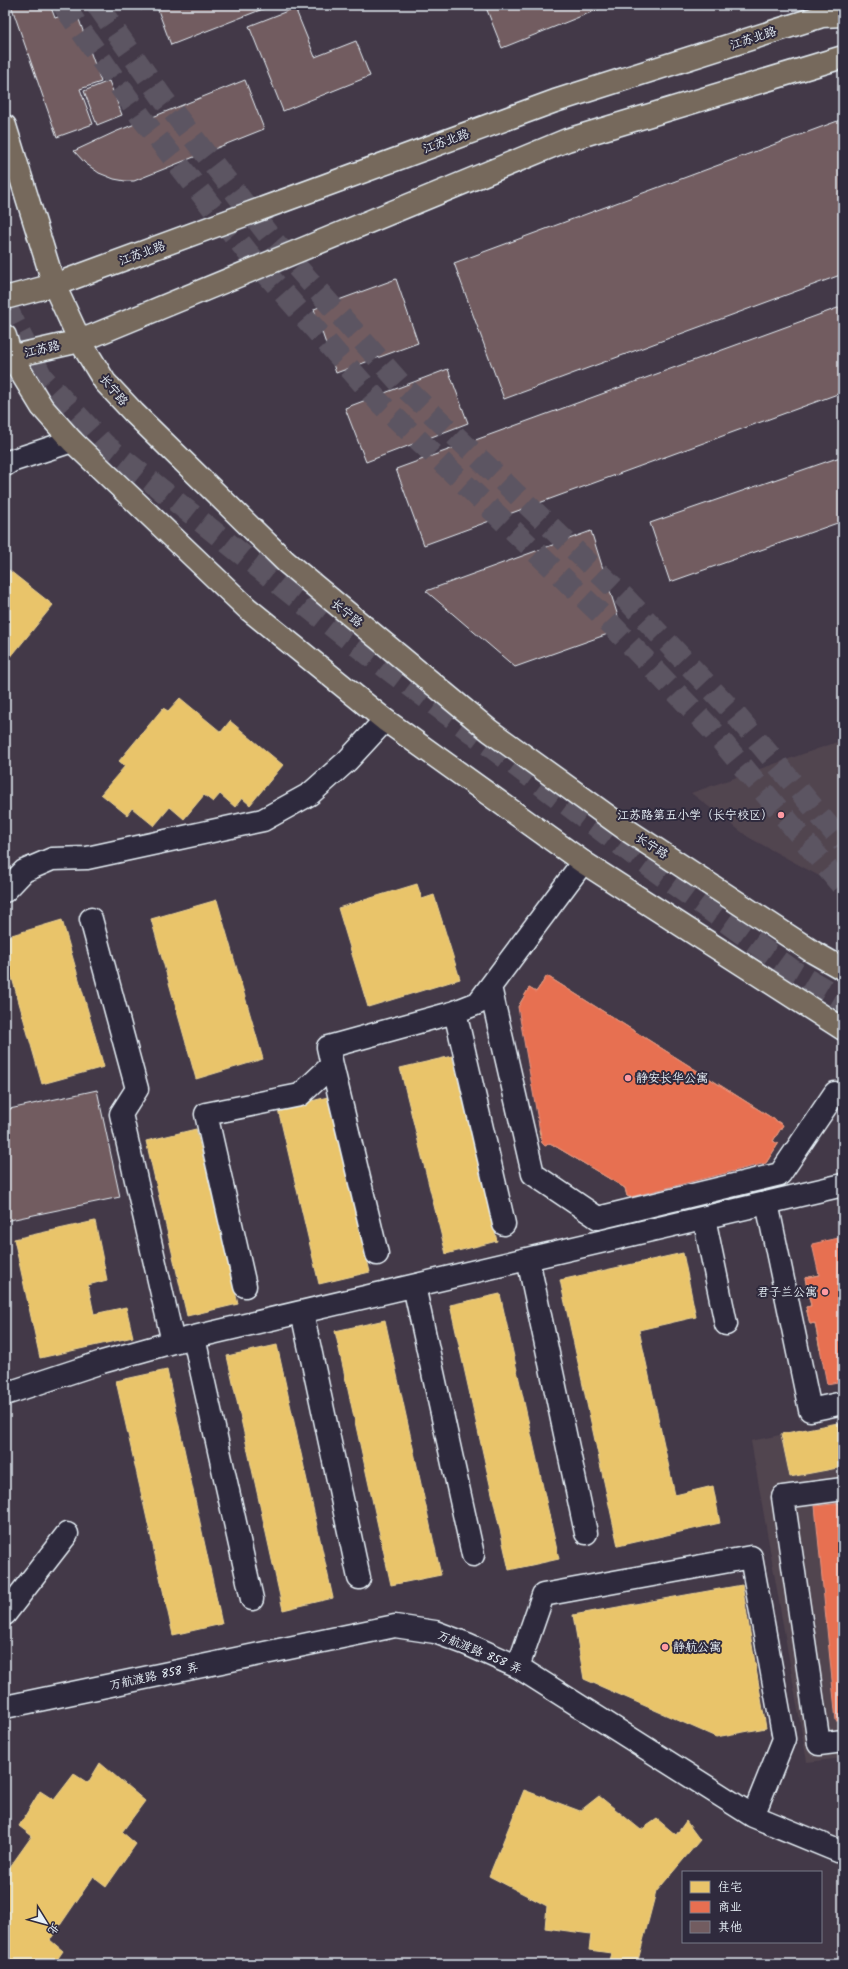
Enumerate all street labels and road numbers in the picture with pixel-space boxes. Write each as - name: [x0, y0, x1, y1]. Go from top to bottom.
- street label: 江苏北路: [727, 22, 779, 55]
- street label: 江苏北路: [420, 124, 472, 159]
- street label: 江苏北路: [116, 236, 168, 271]
- street label: 江苏路: [22, 336, 62, 363]
- street label: 长宁路: [95, 370, 132, 410]
- street label: 长宁路: [327, 595, 367, 632]
- street label: 长宁路: [631, 829, 672, 864]
- street label: 万航渡路 858 弄: [434, 1626, 525, 1679]
- street label: 万航渡路 858 弄: [108, 1658, 200, 1695]

